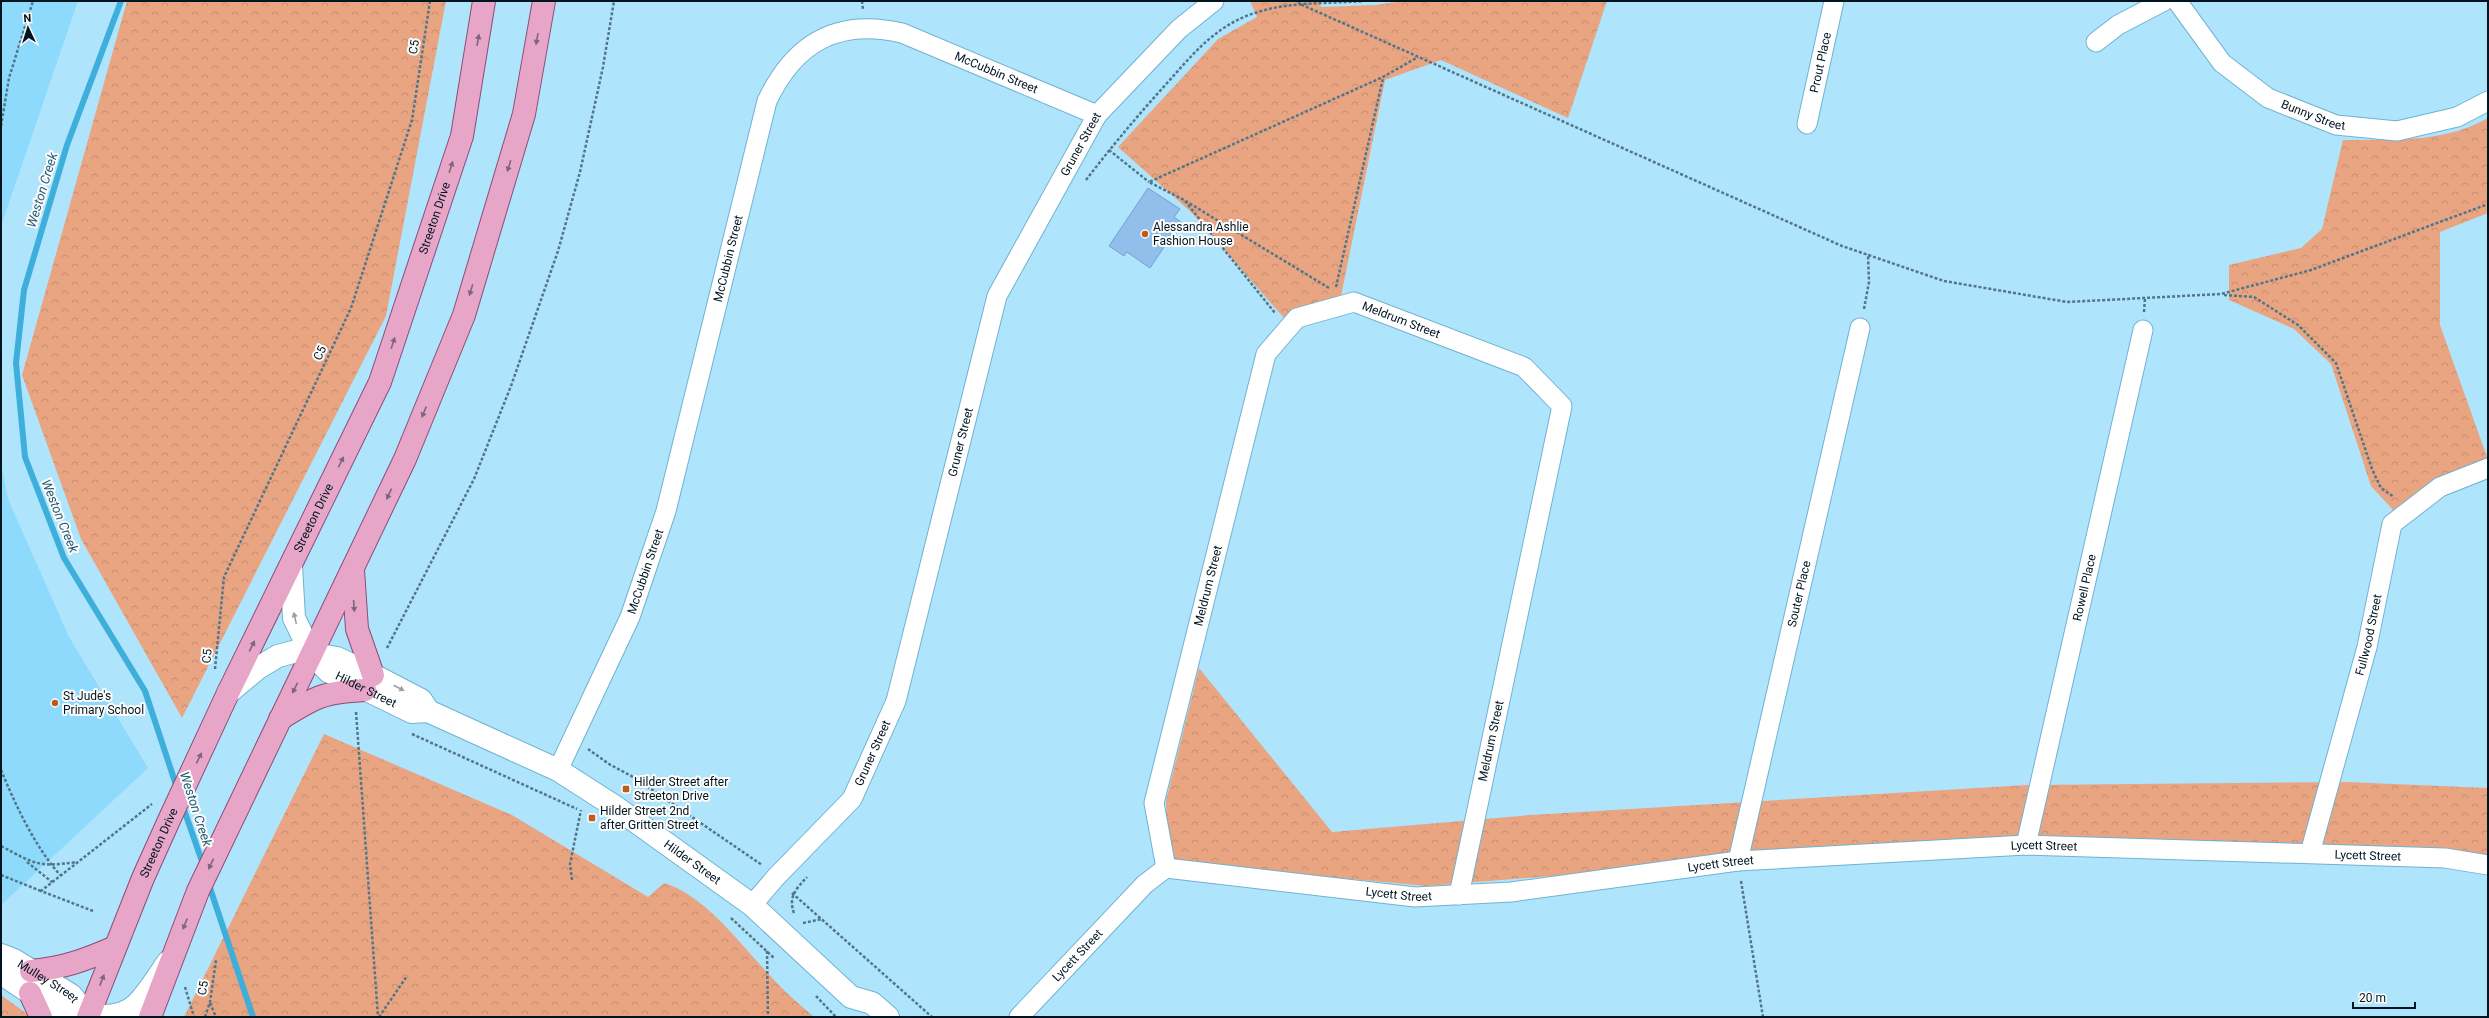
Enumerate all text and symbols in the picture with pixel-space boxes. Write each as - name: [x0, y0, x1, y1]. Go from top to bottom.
- north arrow: [8, 8, 48, 48]
- text: N: [23, 12, 32, 25]
- street label: Prout Place: [1807, 31, 1834, 94]
- one-way arrow: [534, 33, 540, 46]
- one-way arrow: [475, 34, 481, 46]
- street label: C5: [406, 38, 422, 55]
- street label: McCubbin Street: [953, 49, 1040, 96]
- street label: Bunny Street: [2279, 97, 2346, 133]
- street label: Gruner Street: [1058, 110, 1104, 179]
- water label: Weston Creek: [23, 150, 61, 229]
- one-way arrow: [449, 160, 455, 172]
- one-way arrow: [506, 160, 512, 172]
- street label: Streeton Drive: [416, 180, 453, 256]
- street label: McCubbin Street: [711, 214, 746, 303]
- place label: Alessandra Ashlie Fashion House: [1153, 220, 1249, 248]
- marker: Alessandra Ashlie Fashion House: [1140, 229, 1150, 239]
- one-way arrow: [468, 285, 474, 297]
- street label: Meldrum Street: [1360, 299, 1442, 341]
- one-way arrow: [390, 337, 396, 349]
- street label: C5: [311, 343, 330, 363]
- one-way arrow: [421, 406, 427, 418]
- street label: Gruner Street: [945, 406, 976, 478]
- one-way arrow: [338, 457, 344, 468]
- water label: Weston Creek: [39, 477, 82, 555]
- street label: Streeton Drive: [291, 481, 336, 555]
- one-way arrow: [386, 488, 392, 500]
- street label: McCubbin Street: [624, 527, 666, 616]
- street label: Meldrum Street: [1191, 544, 1225, 627]
- street label: Rowell Place: [2070, 553, 2099, 622]
- street label: Souter Place: [1785, 559, 1814, 628]
- street label: Fullwood Street: [2352, 593, 2385, 677]
- one-way arrow: [351, 600, 358, 612]
- one-way arrow: [292, 612, 298, 624]
- one-way arrow: [248, 640, 255, 652]
- street label: C5: [199, 648, 215, 664]
- street label: Hilder Street: [333, 669, 399, 710]
- one-way arrow: [291, 683, 298, 694]
- one-way arrow: [393, 685, 405, 692]
- place label: St Jude's Primary School: [63, 689, 144, 717]
- marker: St Jude's Primary School: [50, 698, 60, 708]
- street label: Meldrum Street: [1476, 699, 1506, 783]
- street label: Gruner Street: [852, 718, 893, 788]
- one-way arrow: [196, 752, 202, 764]
- water label: Weston Creek: [177, 770, 215, 849]
- place label: Hilder Street after Streeton Drive: [634, 775, 728, 803]
- marker: Hilder Street after Streeton Drive: [621, 784, 631, 794]
- place label: Hilder Street 2nd after Gritten Street: [600, 804, 699, 832]
- street label: Streeton Drive: [137, 806, 181, 880]
- marker: Hilder Street 2nd after Gritten Street: [587, 813, 597, 823]
- street label: Hilder Street: [661, 837, 723, 887]
- street label: Lycett Street: [2010, 838, 2078, 854]
- street label: Lycett Street: [2334, 848, 2401, 864]
- street label: Lycett Street: [1687, 853, 1754, 875]
- one-way arrow: [208, 859, 214, 870]
- street label: Lycett Street: [1365, 884, 1432, 904]
- one-way arrow: [182, 918, 188, 929]
- street label: Lycett Street: [1049, 926, 1105, 984]
- street label: Mulley Street: [15, 957, 82, 1006]
- one-way arrow: [100, 973, 106, 985]
- street label: C5: [195, 979, 211, 996]
- scale bar: [2353, 984, 2415, 1010]
- text: 20 m: [2359, 991, 2386, 1005]

